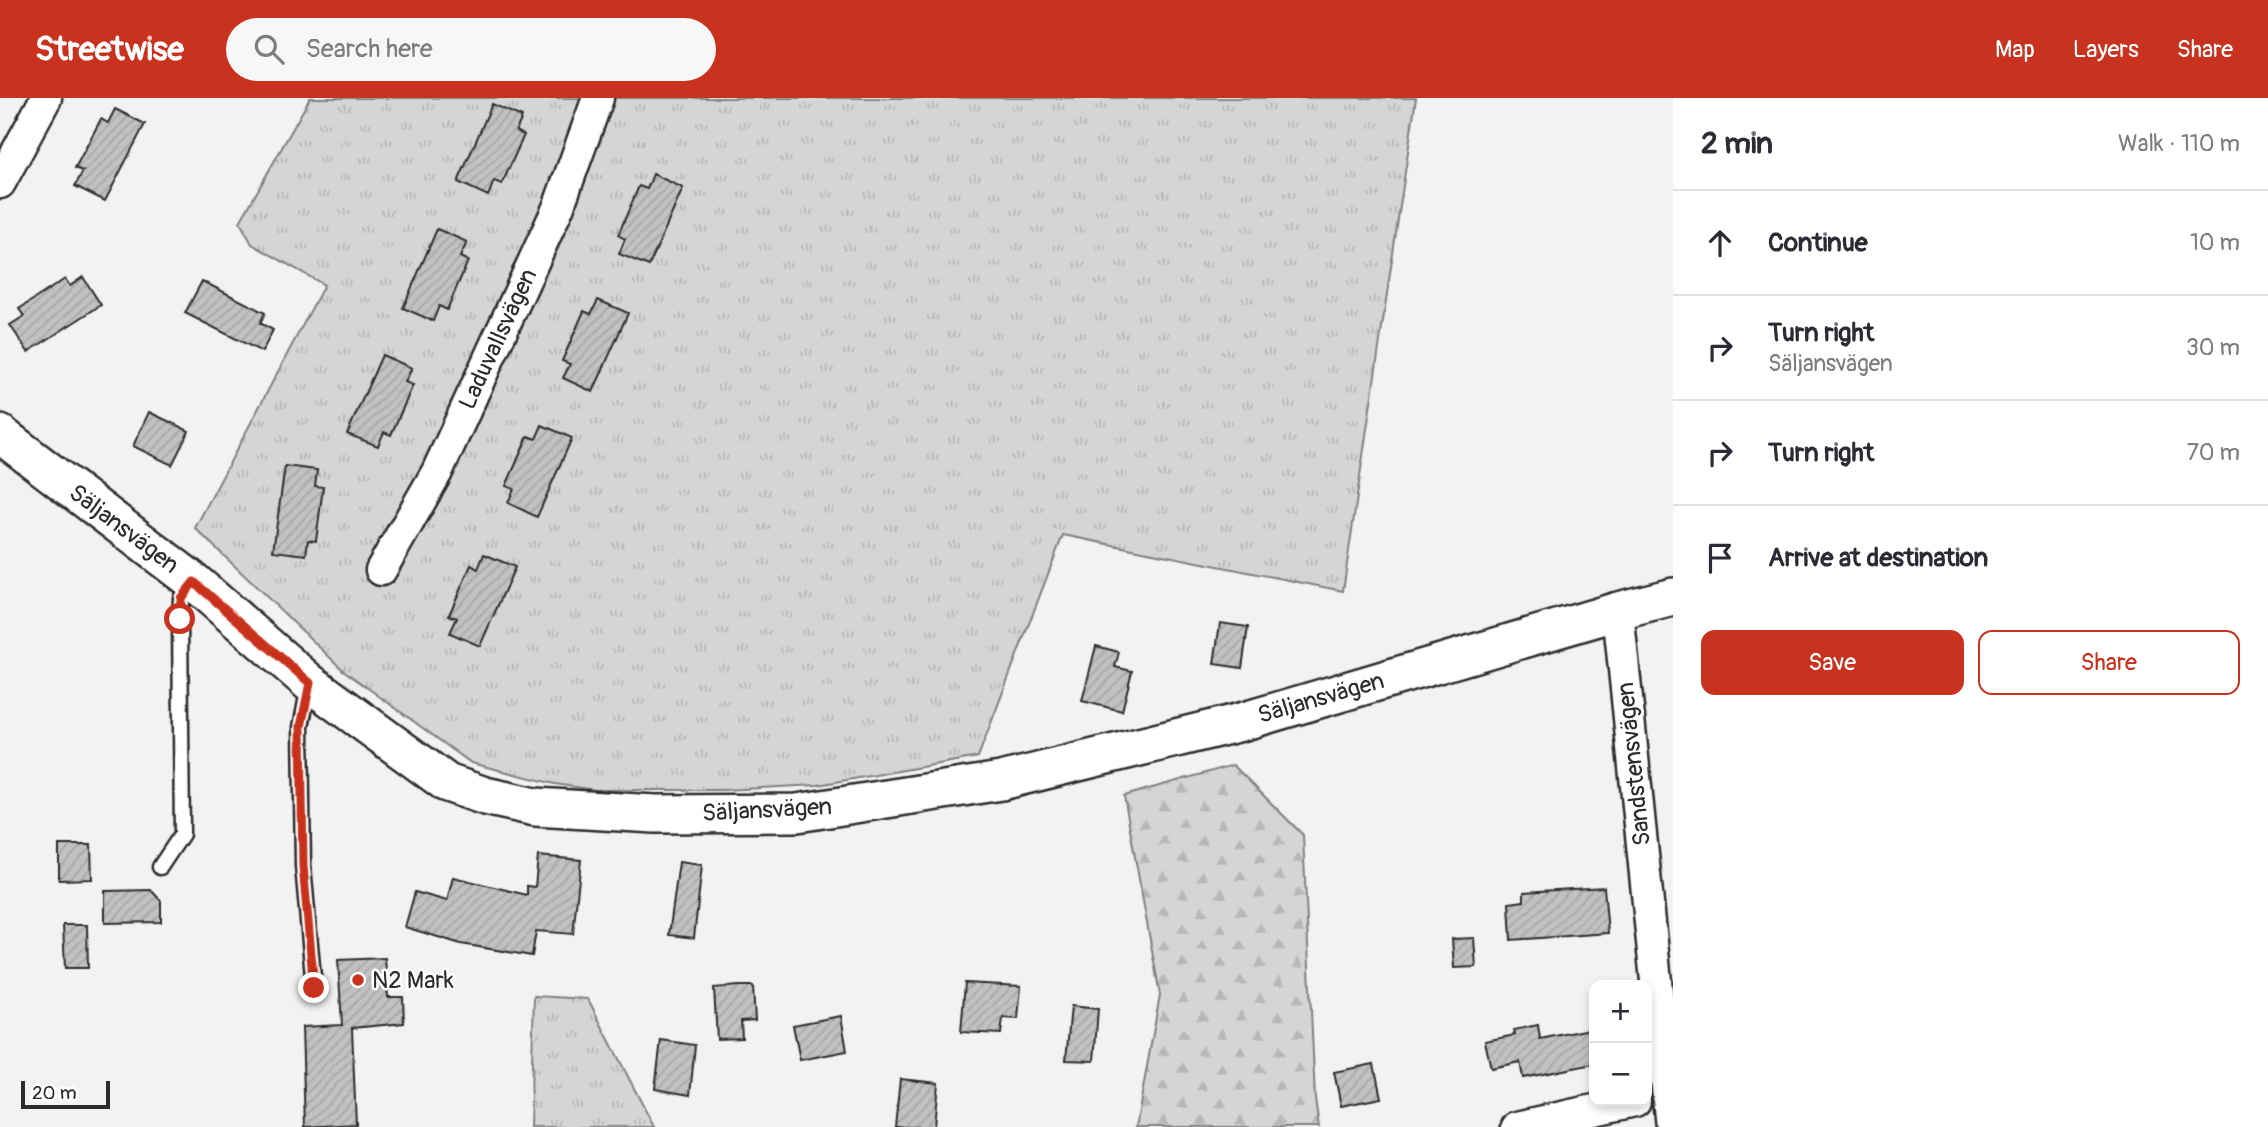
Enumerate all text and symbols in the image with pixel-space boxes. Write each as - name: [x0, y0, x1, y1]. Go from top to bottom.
- search box: [226, 18, 716, 81]
- text: Streetwise: [35, 29, 184, 70]
- icon: search: [250, 30, 288, 68]
- text: Search here: [306, 33, 433, 65]
- text: Map: [1995, 35, 2035, 64]
- text: Layers: [2073, 35, 2139, 64]
- text: Share: [2177, 35, 2233, 64]
- text: 2 min: [1701, 125, 1773, 162]
- text: Walk · 110 m: [2118, 129, 2240, 158]
- icon: ahead: [1701, 224, 1739, 262]
- text: Continue: [1768, 227, 1868, 259]
- text: 10 m: [2190, 228, 2240, 257]
- street label: Laduvallsvägen: [453, 264, 543, 414]
- text: Turn right: [1768, 317, 1874, 349]
- icon: right: [1701, 329, 1739, 367]
- text: 30 m: [2186, 333, 2240, 362]
- text: Säljansvägen: [1768, 349, 1893, 378]
- icon: right: [1701, 434, 1739, 472]
- text: Turn right: [1768, 437, 1874, 469]
- text: 70 m: [2187, 438, 2240, 467]
- street label: Säljansvägen: [63, 478, 185, 580]
- icon: arrive: [1701, 539, 1739, 577]
- text: Arrive at destination: [1768, 542, 1988, 574]
- route start: [164, 603, 195, 634]
- button: Save: [1701, 630, 1964, 695]
- button: Share: [1978, 630, 2240, 695]
- street label: Säljansvägen: [1254, 666, 1388, 730]
- street label: Sandstensvägen: [1611, 681, 1657, 847]
- street label: Säljansvägen: [701, 792, 833, 828]
- place label: N2 Mark: [372, 966, 454, 995]
- route end: [298, 972, 329, 1003]
- marker: N2 Mark: [350, 972, 366, 988]
- map controls: [1589, 980, 1652, 1106]
- button: +: [1589, 980, 1652, 1043]
- button: −: [1589, 1043, 1652, 1106]
- scale bar: [21, 1078, 110, 1110]
- text: 20 m: [32, 1081, 77, 1105]

